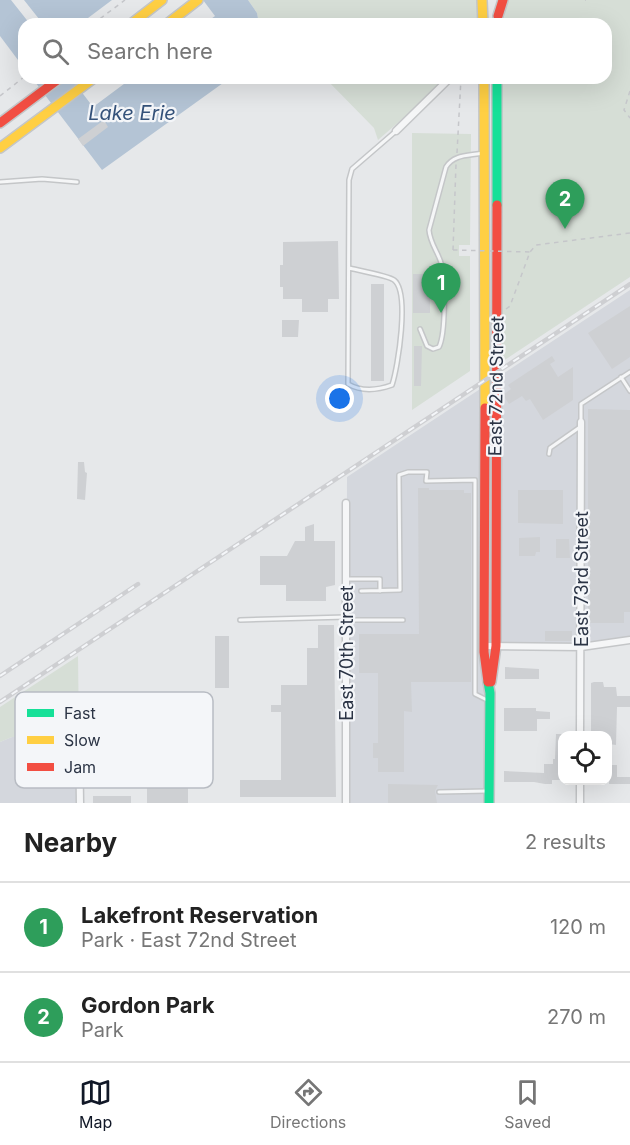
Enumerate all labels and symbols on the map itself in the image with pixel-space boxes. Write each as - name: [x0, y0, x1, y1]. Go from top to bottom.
- water label: Lake Erie: [88, 101, 176, 125]
- pin: 2: [546, 180, 584, 229]
- pin: 1: [422, 264, 460, 313]
- street label: East 72nd Street: [484, 316, 508, 456]
- your location: [325, 384, 354, 413]
- street label: East 73rd Street: [571, 511, 592, 647]
- street label: East 70th Street: [336, 585, 357, 721]
- legend: [15, 692, 213, 788]
- text: Fast: [64, 703, 96, 723]
- text: Slow: [64, 730, 101, 750]
- text: Jam: [64, 757, 96, 777]

